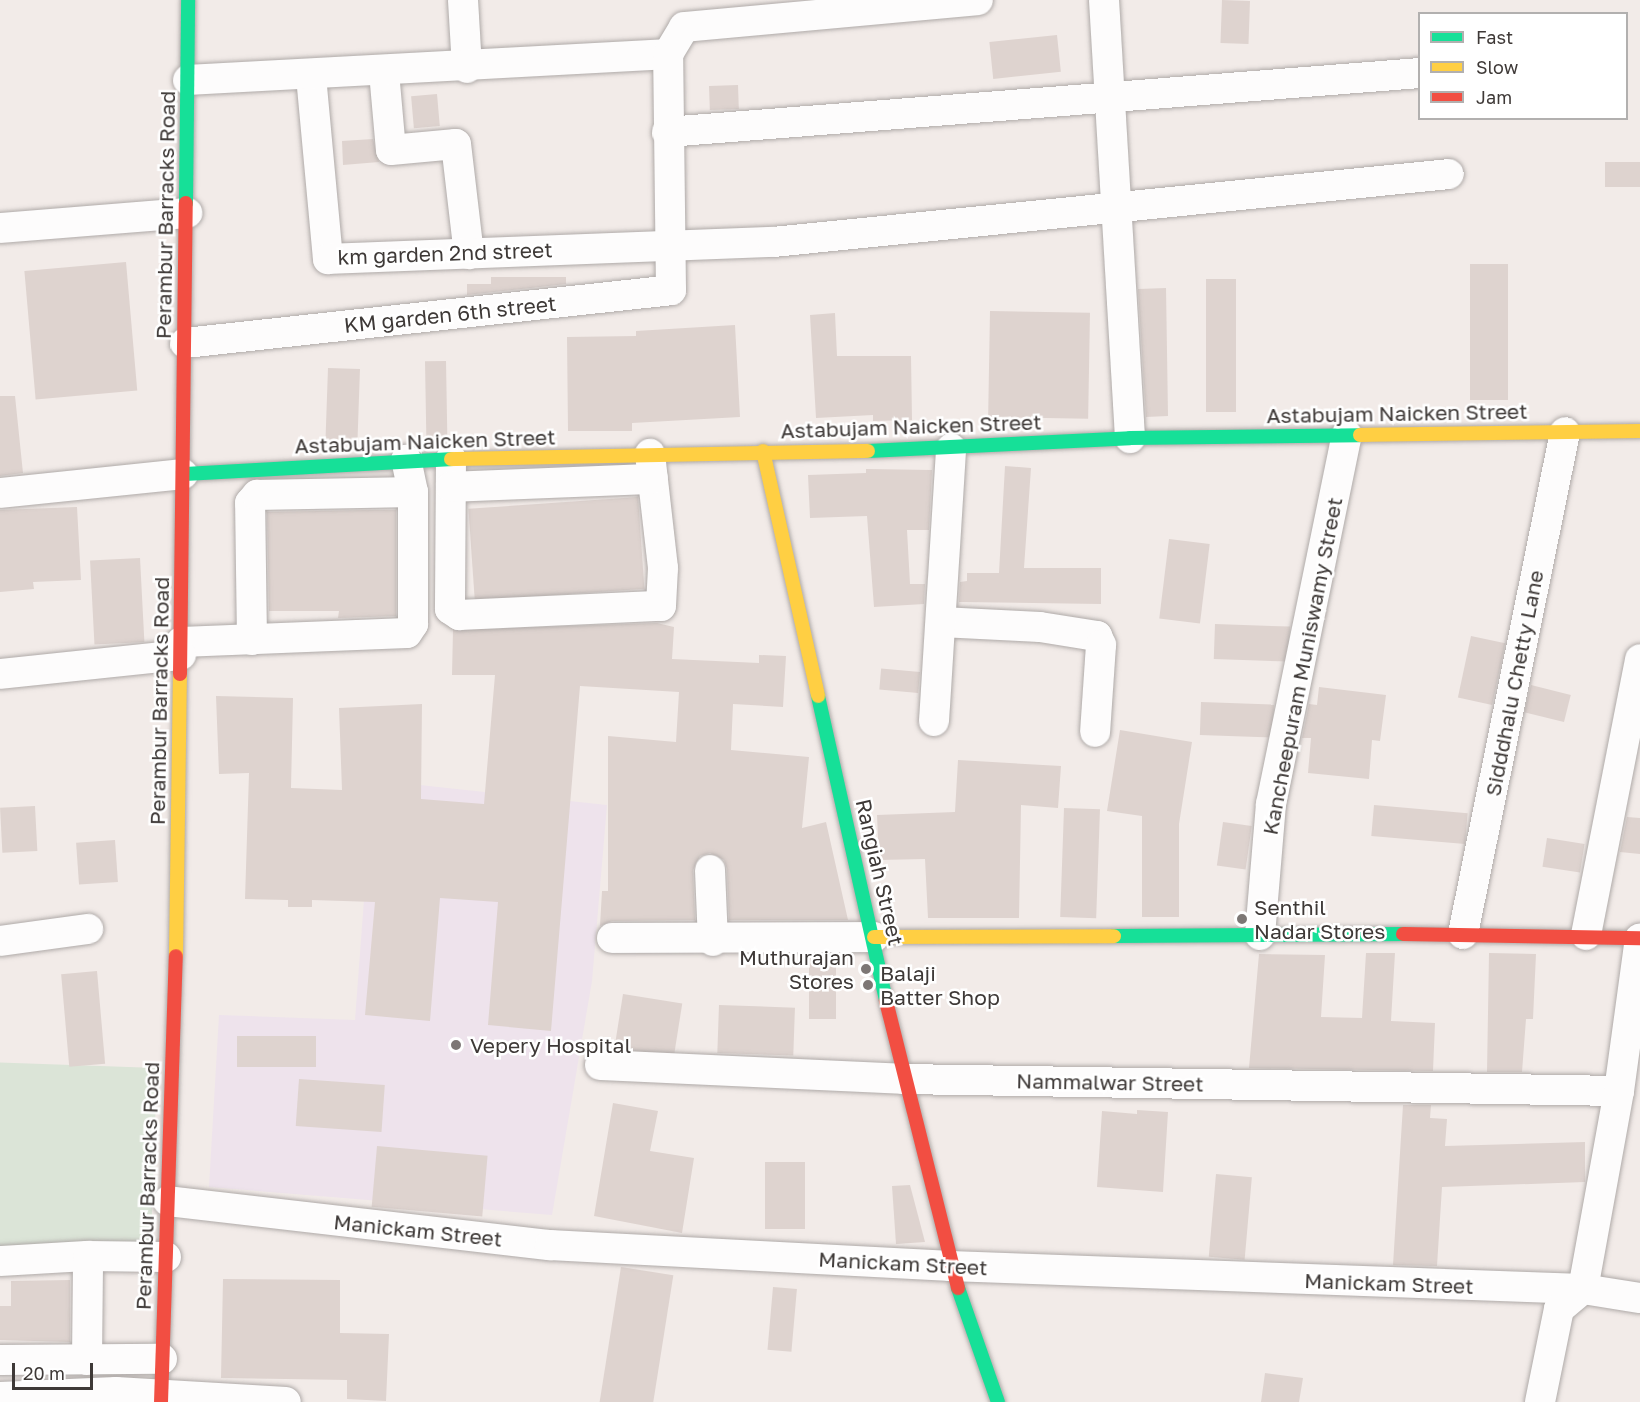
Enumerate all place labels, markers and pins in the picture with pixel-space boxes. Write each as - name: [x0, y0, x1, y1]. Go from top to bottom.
- place label: Senthil Nadar Stores: [1254, 894, 1385, 944]
- marker: Senthil Nadar Stores: [1235, 912, 1249, 926]
- place label: Muthurajan Stores: [739, 944, 854, 994]
- place label: Balaji Batter Shop: [880, 960, 1000, 1010]
- marker: Muthurajan Stores: [859, 962, 873, 976]
- marker: Balaji Batter Shop: [861, 978, 875, 992]
- place label: Vepery Hospital: [470, 1032, 631, 1058]
- marker: Vepery Hospital: [447, 1036, 465, 1054]

